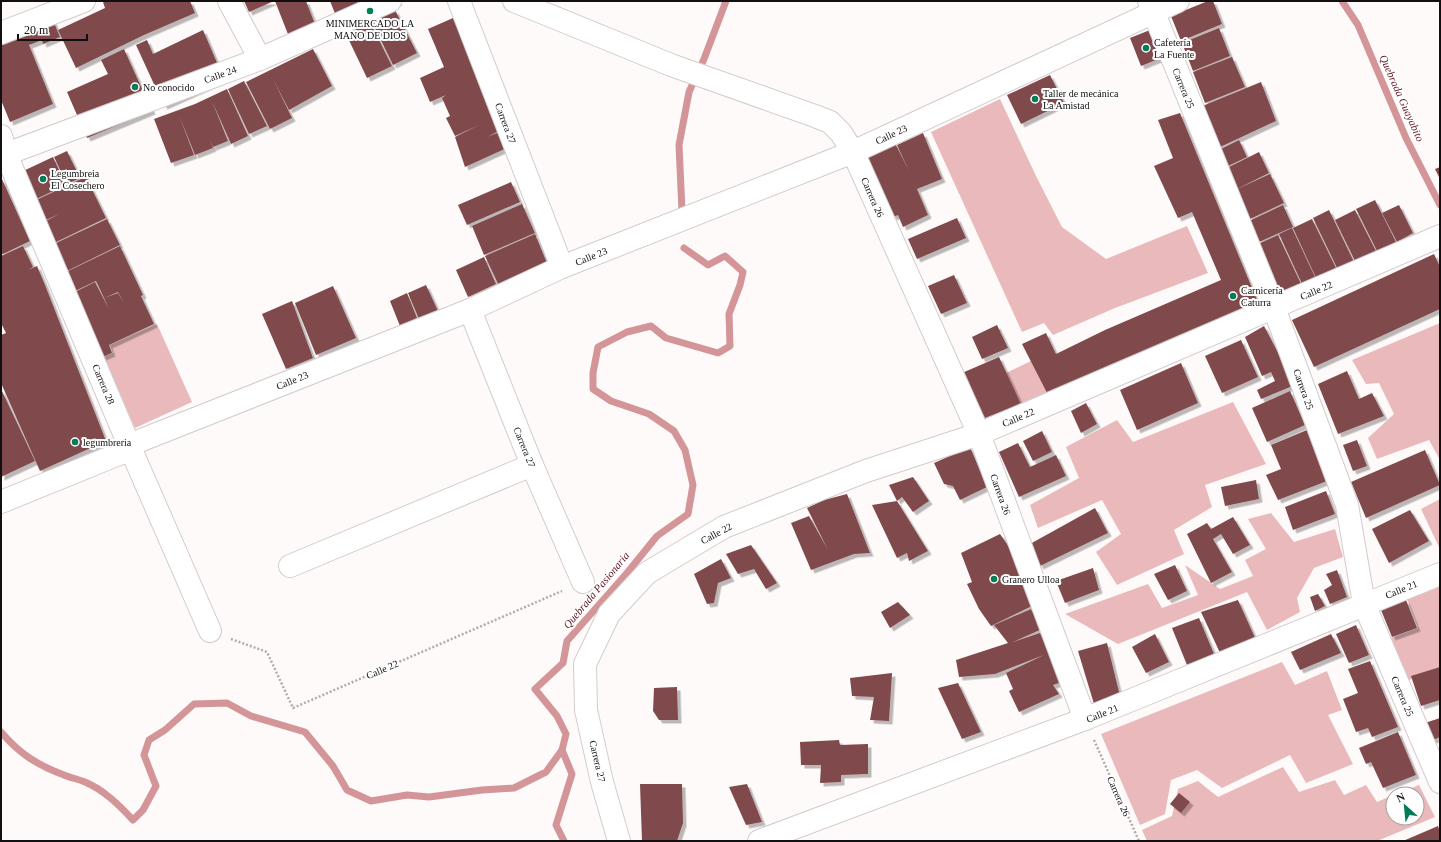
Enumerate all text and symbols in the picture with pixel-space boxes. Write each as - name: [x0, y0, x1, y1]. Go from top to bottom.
- marker: MINIMERCADO LA MANO DE DIOS: [365, 6, 375, 16]
- scale bar: [18, 16, 87, 42]
- place label: MINIMERCADO LA MANO DE DIOS: [326, 18, 415, 41]
- text: 20 m: [24, 23, 49, 37]
- place label: Cafetería La Fuente: [1154, 37, 1195, 60]
- marker: Cafetería La Fuente: [1141, 43, 1151, 53]
- water label: Quebrada Guayabito: [1377, 53, 1427, 144]
- street label: Calle 24: [202, 64, 238, 85]
- street label: Carrera 25: [1170, 66, 1197, 110]
- marker: No conocido: [130, 82, 140, 92]
- place label: No conocido: [143, 82, 194, 93]
- place label: Taller de mecánica La Amistad: [1043, 88, 1119, 111]
- marker: Taller de mecánica La Amistad: [1030, 94, 1040, 104]
- street label: Carrera 27: [493, 101, 518, 145]
- street label: Calle 23: [874, 122, 909, 147]
- place label: Legumbreia El Cosechero: [51, 168, 105, 191]
- marker: Legumbreia El Cosechero: [38, 174, 48, 184]
- street label: Carrera 26: [859, 176, 886, 219]
- street label: Calle 23: [574, 245, 609, 268]
- street label: Calle 22: [1299, 279, 1334, 302]
- place label: Carnicería Caturra: [1241, 285, 1283, 308]
- marker: Carnicería Caturra: [1228, 291, 1238, 301]
- street label: Carrera 28: [90, 362, 117, 406]
- street label: Carrera 25: [1291, 367, 1316, 411]
- street label: Calle 23: [275, 369, 310, 392]
- street label: Calle 22: [1001, 406, 1036, 429]
- street label: Carrera 27: [511, 425, 538, 469]
- marker: legumbreria: [70, 437, 80, 447]
- place label: legumbreria: [83, 437, 132, 448]
- street label: Carrera 26: [988, 472, 1013, 516]
- street label: Calle 22: [699, 521, 734, 546]
- water label: Quebrada Pasionaria: [560, 549, 632, 631]
- marker: Granero Ulloa: [989, 574, 999, 584]
- place label: Granero Ulloa: [1002, 574, 1060, 585]
- street label: Calle 21: [1384, 578, 1419, 601]
- street label: Calle 22: [365, 658, 400, 681]
- street label: Carrera 25: [1389, 674, 1416, 718]
- street label: Calle 21: [1085, 702, 1120, 725]
- street label: Carrera 27: [587, 739, 608, 783]
- street label: Carrera 26: [1105, 775, 1132, 818]
- north arrow: [1385, 786, 1425, 826]
- text: N: [1394, 790, 1407, 804]

